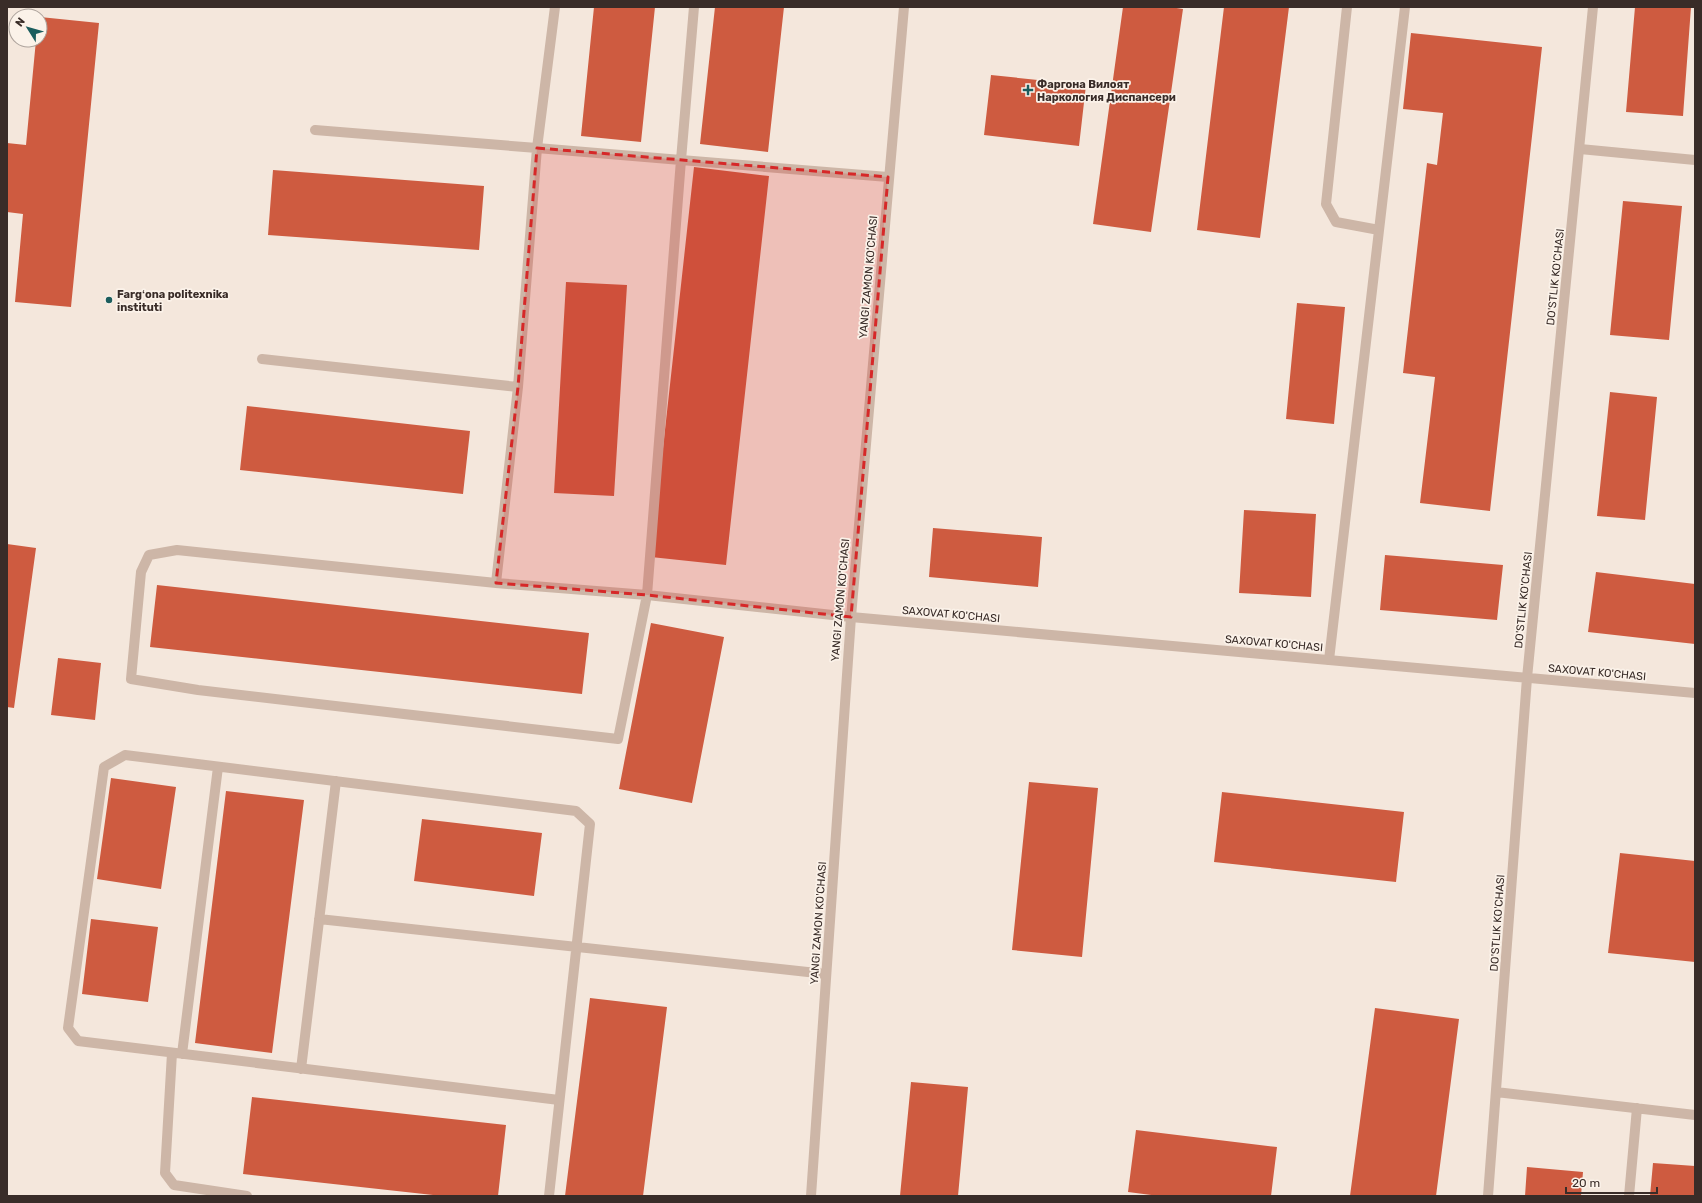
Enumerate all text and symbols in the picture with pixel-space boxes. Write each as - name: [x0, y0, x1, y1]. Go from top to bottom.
- north arrow: [8, 8, 48, 48]
- text: N: [13, 15, 28, 29]
- place label: Фаргона Вилоят Наркология Диспансери: [1037, 78, 1176, 104]
- marker: Фаргона Вилоят Наркология Диспансери: [1022, 84, 1034, 96]
- street label: YANGI ZAMON KO'CHASI: [857, 215, 880, 339]
- street label: DO'STLIK KO'CHASI: [1544, 228, 1567, 326]
- place label: Fargʻona politexnika instituti: [117, 288, 229, 314]
- marker: Fargʻona politexnika instituti: [104, 295, 114, 305]
- street label: YANGI ZAMON KO'CHASI: [829, 538, 852, 662]
- street label: DO'STLIK KO'CHASI: [1512, 551, 1535, 649]
- street label: SAXOVAT KO'CHASI: [901, 604, 1001, 625]
- street label: SAXOVAT KO'CHASI: [1224, 633, 1324, 654]
- street label: SAXOVAT KO'CHASI: [1547, 662, 1647, 683]
- street label: YANGI ZAMON KO'CHASI: [808, 861, 829, 985]
- street label: DO'STLIK KO'CHASI: [1488, 874, 1507, 972]
- scale bar: [1566, 1169, 1657, 1195]
- text: 20 m: [1572, 1176, 1600, 1190]

